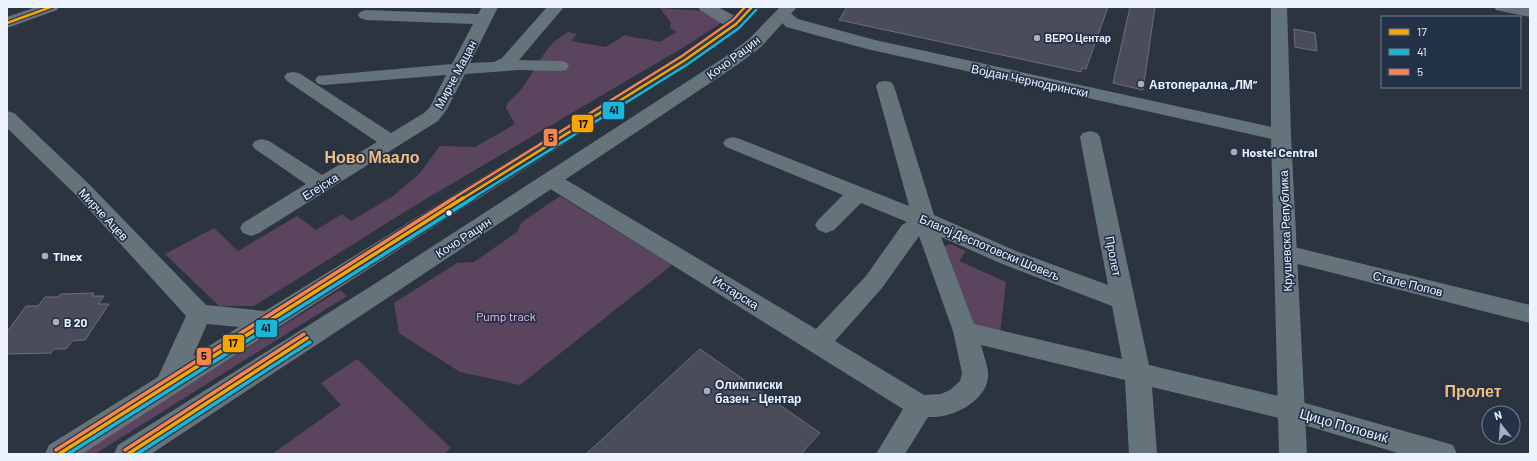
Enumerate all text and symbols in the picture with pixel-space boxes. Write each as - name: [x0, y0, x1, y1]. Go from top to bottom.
- legend: [1381, 16, 1521, 88]
- text: 17: [1417, 24, 1427, 38]
- street label: Кочо Рацин: [704, 32, 763, 82]
- place label: ВЕРО Центар: [1045, 32, 1111, 44]
- marker: ВЕРО Центар: [1032, 33, 1042, 43]
- street label: Мирче Мацан: [431, 37, 480, 111]
- text: 41: [1417, 44, 1427, 58]
- street label: Војдан Чернодрински: [970, 61, 1090, 100]
- text: 5: [1417, 64, 1423, 78]
- place label: Автоперална „ЛМ“: [1149, 77, 1258, 92]
- marker: Автоперална „ЛМ“: [1136, 79, 1146, 89]
- line badge: 41: [602, 101, 625, 120]
- text: 41: [609, 103, 619, 116]
- line badge: 17: [571, 114, 594, 133]
- text: 17: [578, 117, 588, 130]
- line badge: 5: [543, 128, 558, 147]
- text: 5: [548, 131, 554, 144]
- place label: Hostel Central: [1242, 145, 1317, 159]
- district label: Ново Маало: [325, 147, 420, 166]
- marker: Hostel Central: [1229, 147, 1239, 157]
- street label: Егејска: [299, 169, 341, 203]
- street label: Крушевска Република: [1276, 170, 1295, 292]
- street label: Мирче Ацев: [76, 185, 132, 244]
- unlabelled marker: [444, 208, 454, 218]
- street label: Благој Деспотовски Шовељ: [917, 211, 1062, 284]
- street label: Кочо Рацин: [433, 214, 494, 261]
- street label: Пролет: [1102, 235, 1125, 278]
- place label: Tinex: [53, 249, 83, 263]
- marker: Tinex: [40, 251, 50, 261]
- street label: Стале Попов: [1372, 268, 1444, 298]
- street label: Истарска: [710, 272, 762, 313]
- park label: Pump track: [476, 309, 536, 323]
- place label: B 20: [64, 315, 88, 329]
- marker: B 20: [51, 317, 61, 327]
- line badge: 41: [255, 319, 278, 338]
- text: 41: [261, 321, 271, 334]
- line badge: 17: [222, 334, 245, 353]
- text: 17: [228, 336, 238, 349]
- line badge: 5: [196, 347, 212, 366]
- text: 5: [201, 349, 207, 362]
- place label: Олимписки базен - Центар: [715, 377, 801, 406]
- district label: Пролет: [1444, 381, 1502, 400]
- marker: Олимписки базен - Центар: [702, 386, 712, 396]
- street label: Цицо Поповиќ: [1298, 404, 1391, 446]
- north arrow: [1481, 405, 1521, 445]
- text: N: [1493, 408, 1503, 422]

